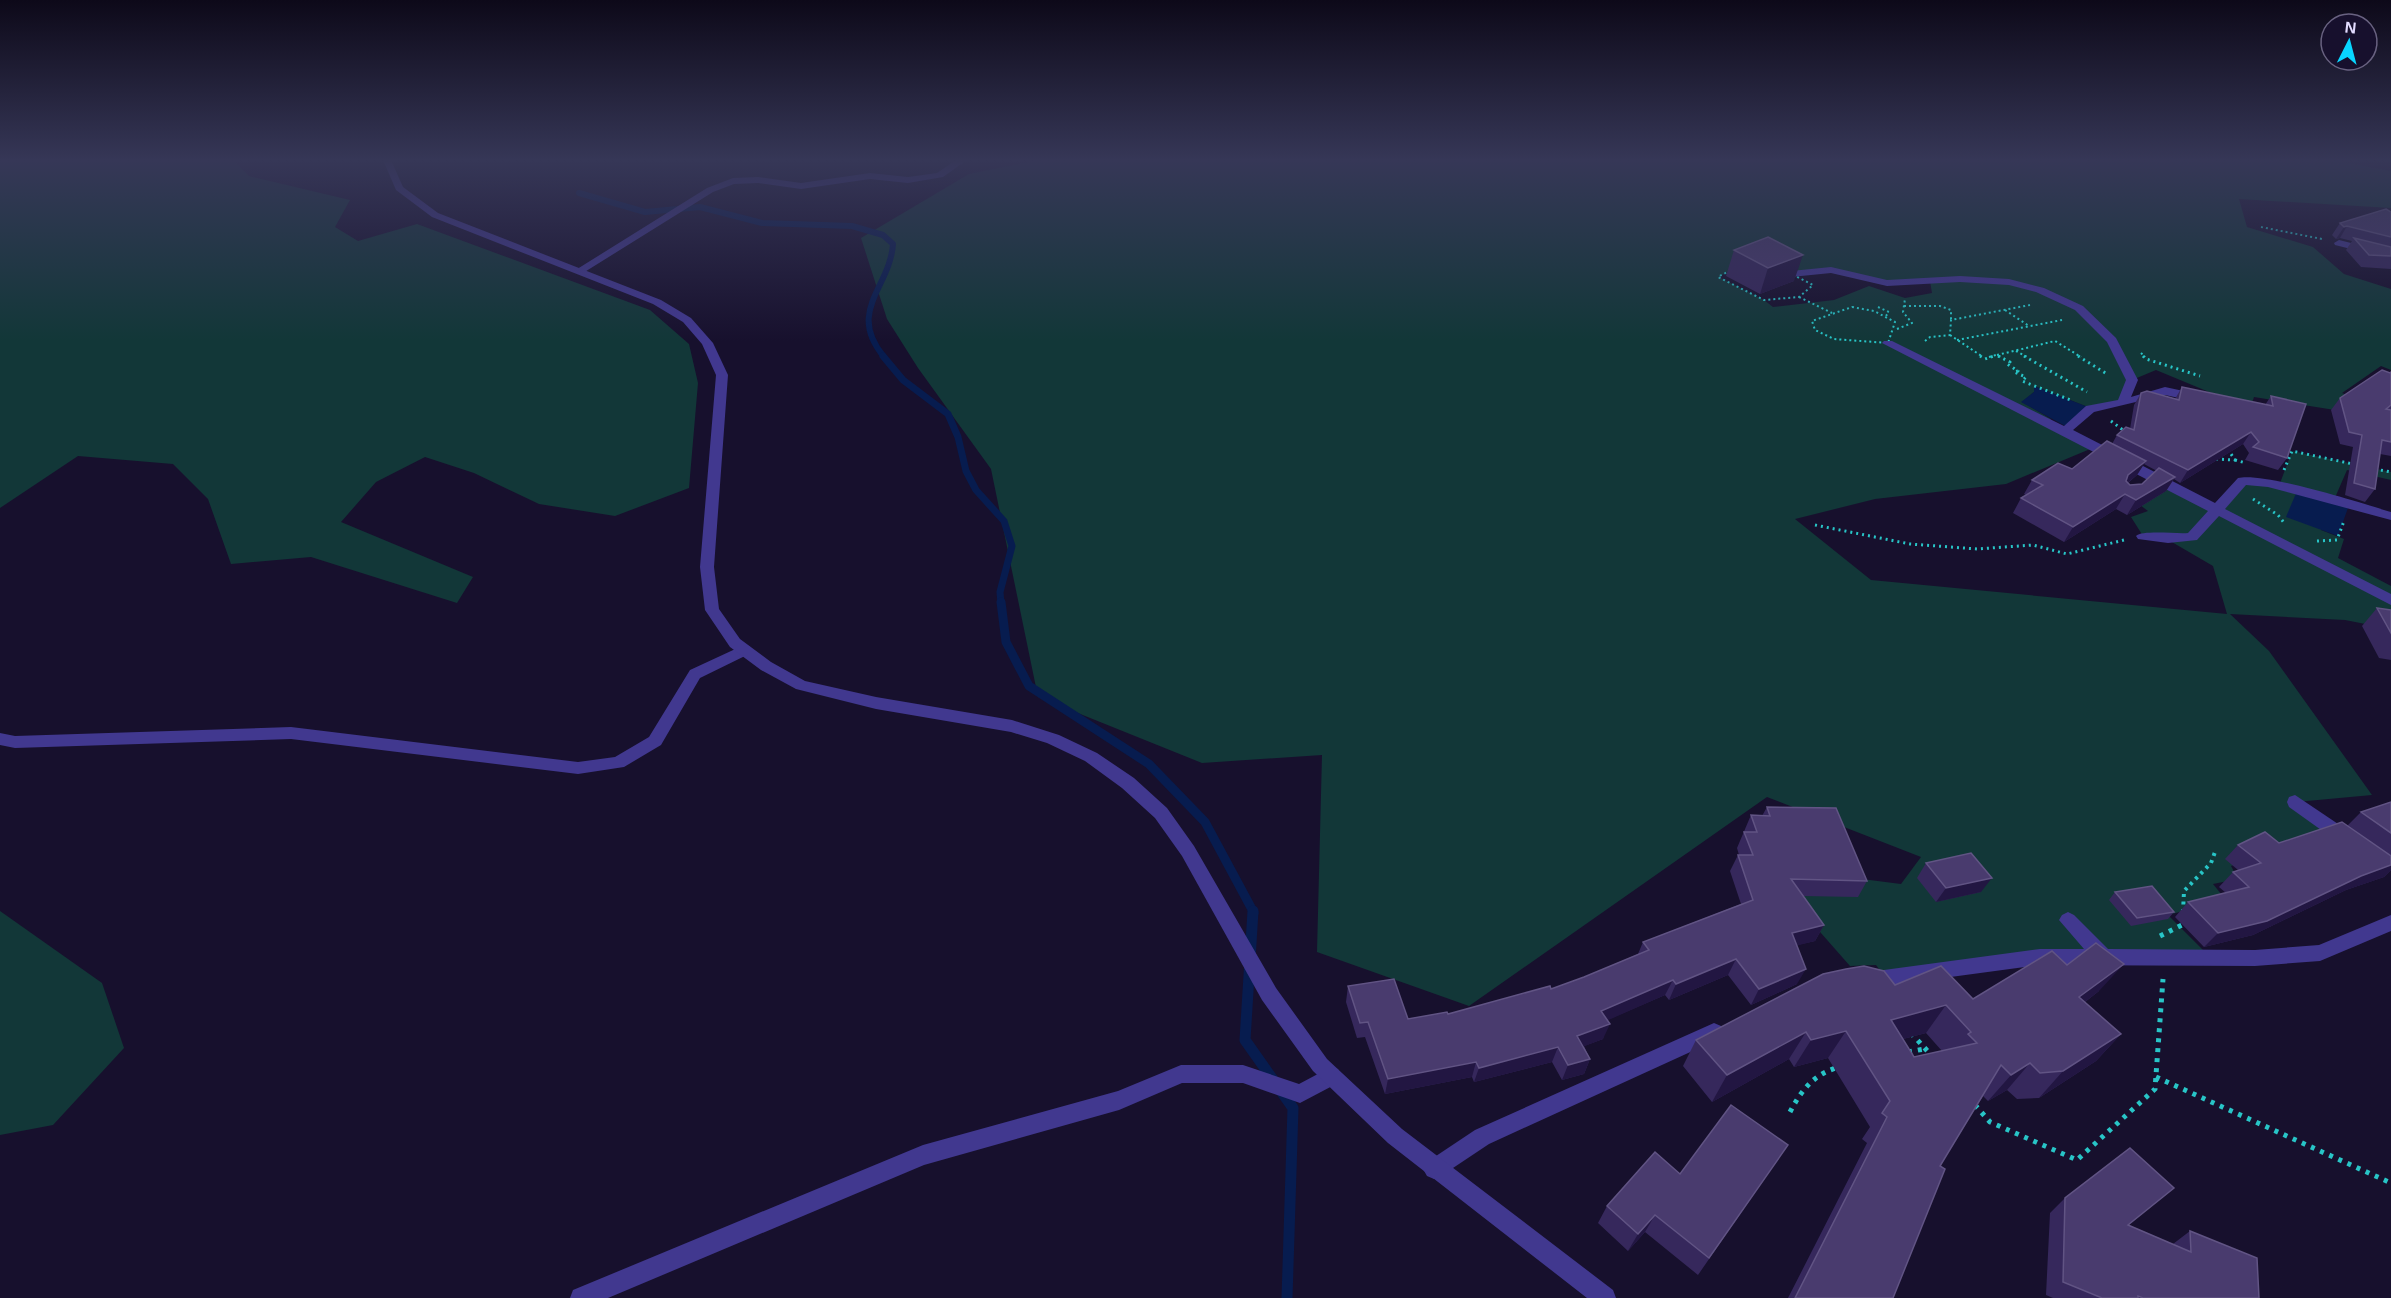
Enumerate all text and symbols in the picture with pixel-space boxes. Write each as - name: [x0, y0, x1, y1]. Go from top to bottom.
- north arrow: [2319, 12, 2379, 72]
- text: N: [2344, 19, 2357, 37]

